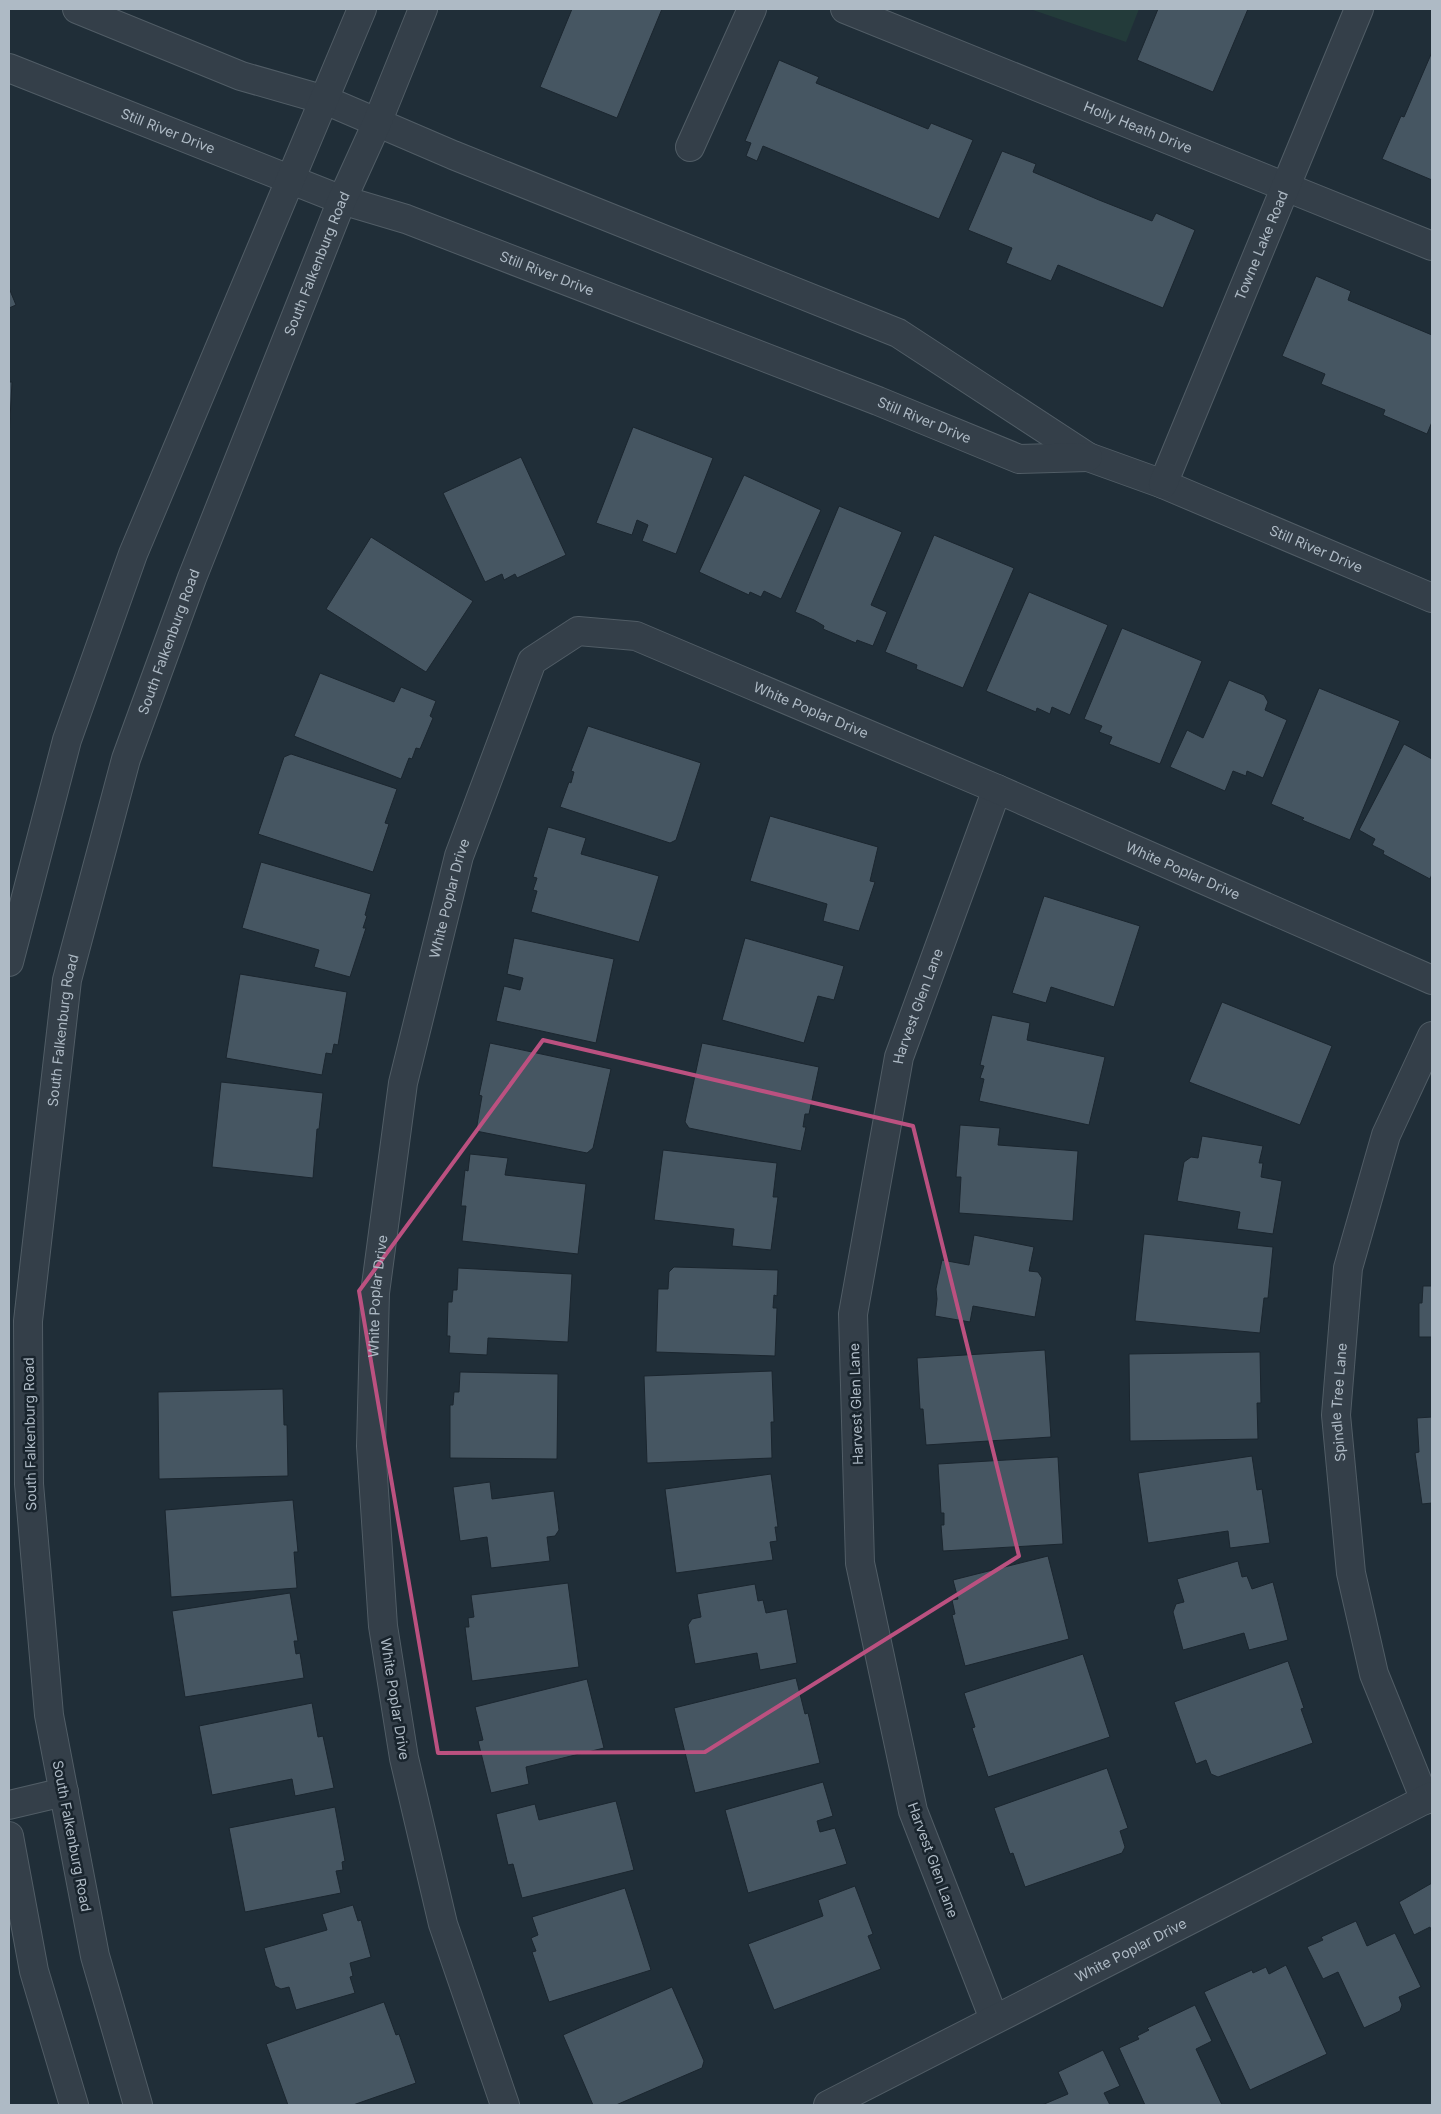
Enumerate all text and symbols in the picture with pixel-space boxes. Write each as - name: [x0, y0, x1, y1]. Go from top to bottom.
- street label: Holly Heath Drive: [1081, 97, 1195, 156]
- street label: Still River Drive: [119, 104, 218, 157]
- street label: Towne Lake Road: [1231, 188, 1291, 303]
- street label: South Falkenburg Road: [280, 189, 353, 338]
- street label: Still River Drive: [497, 247, 597, 299]
- street label: Still River Drive: [875, 393, 974, 446]
- street label: Still River Drive: [1267, 521, 1366, 576]
- street label: South Falkenburg Road: [134, 566, 203, 717]
- street label: White Poplar Drive: [751, 678, 871, 742]
- street label: White Poplar Drive: [425, 836, 473, 960]
- street label: White Poplar Drive: [1123, 838, 1243, 903]
- street label: Harvest Glen Lane: [889, 946, 946, 1065]
- street label: South Falkenburg Road: [44, 952, 82, 1107]
- street label: White Poplar Drive: [364, 1234, 391, 1358]
- street label: Spindle Tree Lane: [1327, 1342, 1350, 1462]
- street label: Harvest Glen Lane: [845, 1343, 866, 1465]
- street label: South Falkenburg Road: [20, 1357, 39, 1511]
- street label: White Poplar Drive: [377, 1637, 414, 1761]
- street label: South Falkenburg Road: [49, 1759, 95, 1913]
- street label: Harvest Glen Lane: [905, 1800, 962, 1920]
- street label: White Poplar Drive: [1072, 1914, 1189, 1985]

